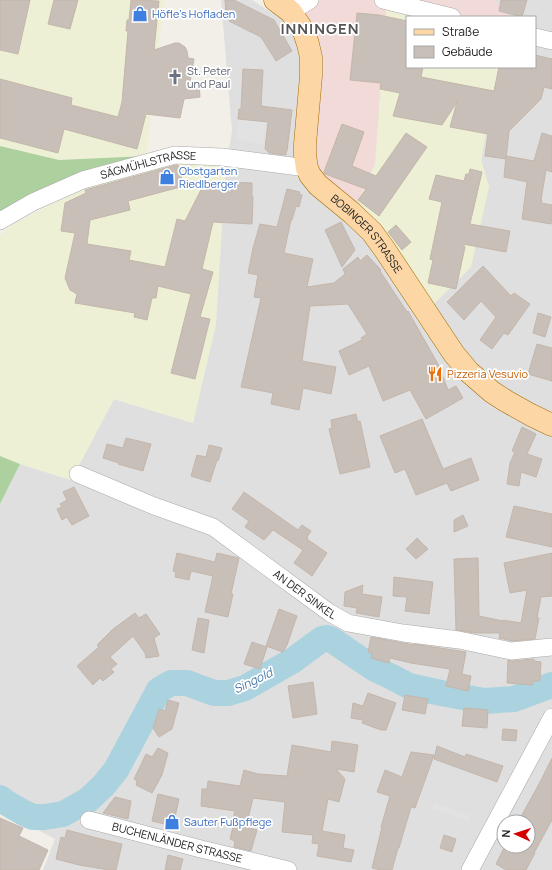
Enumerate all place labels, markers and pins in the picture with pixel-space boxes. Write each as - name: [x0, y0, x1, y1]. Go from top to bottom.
- shop icon: Höfle's Hofladen: [131, 5, 149, 23]
- place label: Höfle's Hofladen: [152, 6, 235, 21]
- place label: St. Peter und Paul: [187, 63, 231, 91]
- church icon: St. Peter und Paul: [166, 68, 184, 86]
- place label: Obstgarten Riedlberger: [179, 163, 238, 191]
- shop icon: Obstgarten Riedlberger: [158, 168, 176, 186]
- restaurant icon: Pizzeria Vesuvio: [426, 365, 444, 383]
- place label: Pizzeria Vesuvio: [447, 366, 529, 381]
- shop icon: Sauter Fußpflege: [163, 813, 181, 831]
- place label: Sauter Fußpflege: [184, 814, 272, 829]

